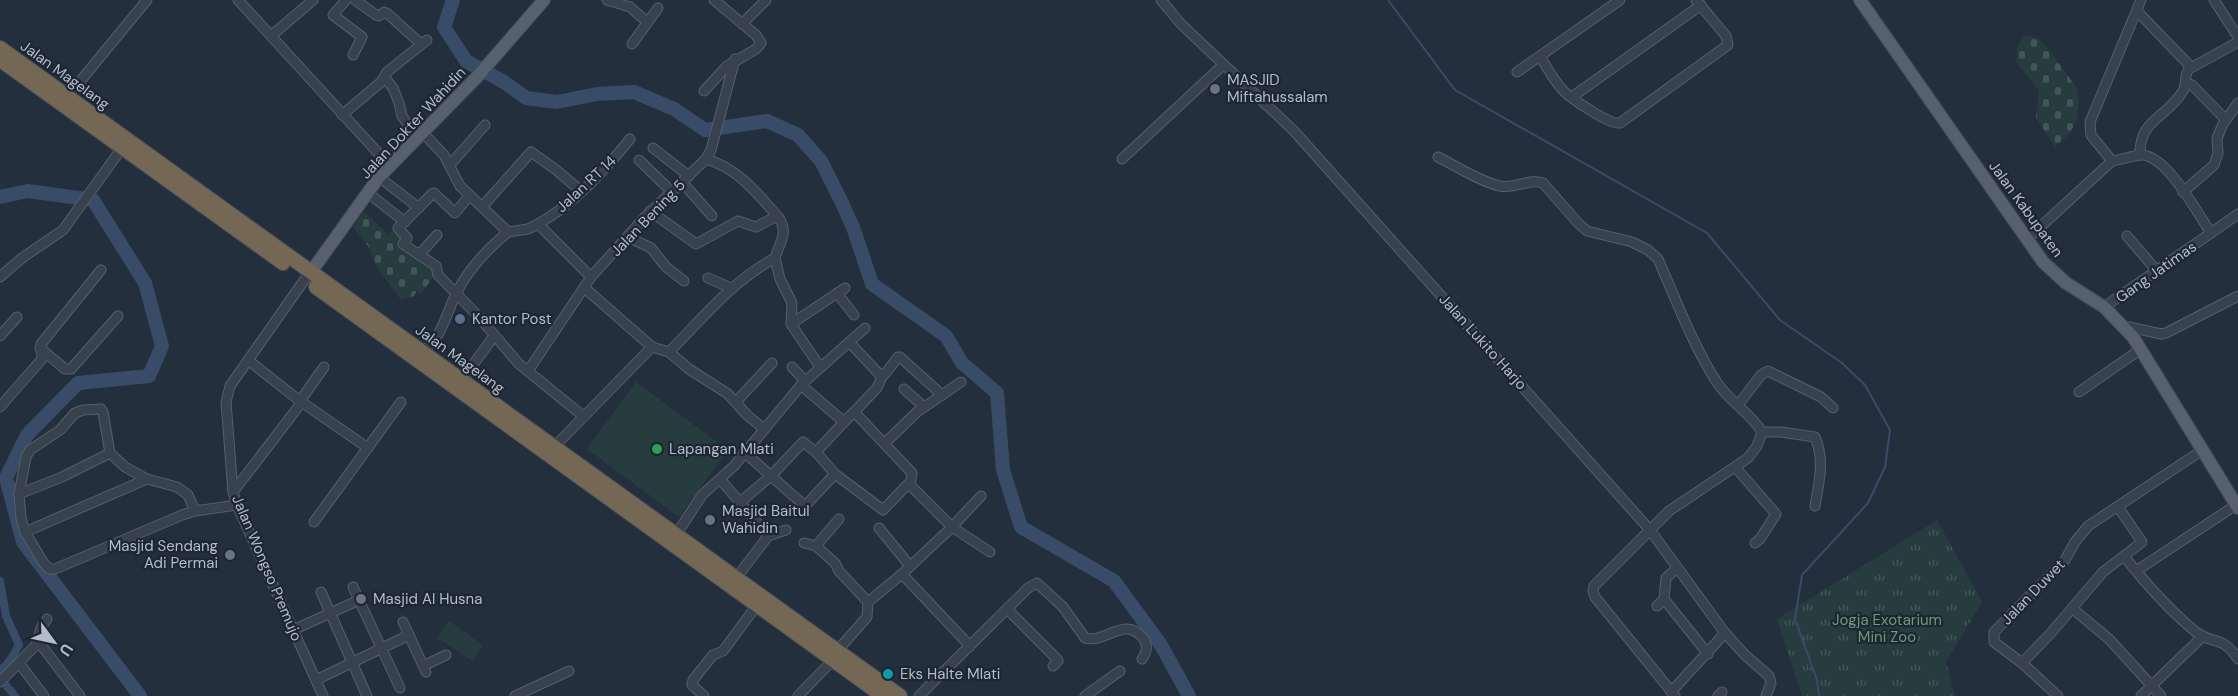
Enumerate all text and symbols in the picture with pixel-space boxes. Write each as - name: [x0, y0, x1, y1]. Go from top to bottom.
- street label: Jalan Magelang: [16, 36, 114, 114]
- street label: Jalan Dokter Wahidin: [356, 63, 470, 183]
- place label: MASJID Miftahussalam: [1227, 70, 1328, 107]
- marker: MASJID Miftahussalam: [1208, 82, 1222, 96]
- street label: Jalan RT 14: [552, 151, 620, 217]
- street label: Jalan Kabupaten: [1984, 157, 2068, 261]
- street label: Jalan Bening 5: [606, 175, 690, 261]
- street label: Gang Jatimas: [2112, 237, 2200, 307]
- street label: Jalan Lukito Harjo: [1435, 290, 1531, 394]
- place label: Kantor Post: [472, 309, 552, 329]
- marker: Kantor Post: [453, 312, 467, 326]
- street label: Jalan Magelang: [411, 320, 509, 398]
- place label: Lapangan Mlati: [669, 439, 774, 459]
- marker: Lapangan Mlati: [650, 442, 664, 456]
- street label: Jalan Wongso Premujo: [227, 492, 307, 644]
- place label: Masjid Baitul Wahidin: [722, 501, 810, 538]
- marker: Masjid Baitul Wahidin: [703, 513, 717, 527]
- place label: Masjid Sendang Adi Permai: [109, 536, 218, 573]
- marker: Masjid Sendang Adi Permai: [223, 548, 237, 562]
- street label: Jalan Duwet: [1997, 555, 2069, 629]
- place label: Masjid Al Husna: [373, 589, 482, 609]
- marker: Masjid Al Husna: [354, 592, 368, 606]
- park label: Jogja Exotarium Mini Zoo: [1832, 610, 1942, 647]
- north arrow: [24, 612, 84, 672]
- text: U: [54, 640, 78, 660]
- place label: Eks Halte Mlati: [900, 664, 1000, 684]
- marker: Eks Halte Mlati: [881, 667, 895, 681]

